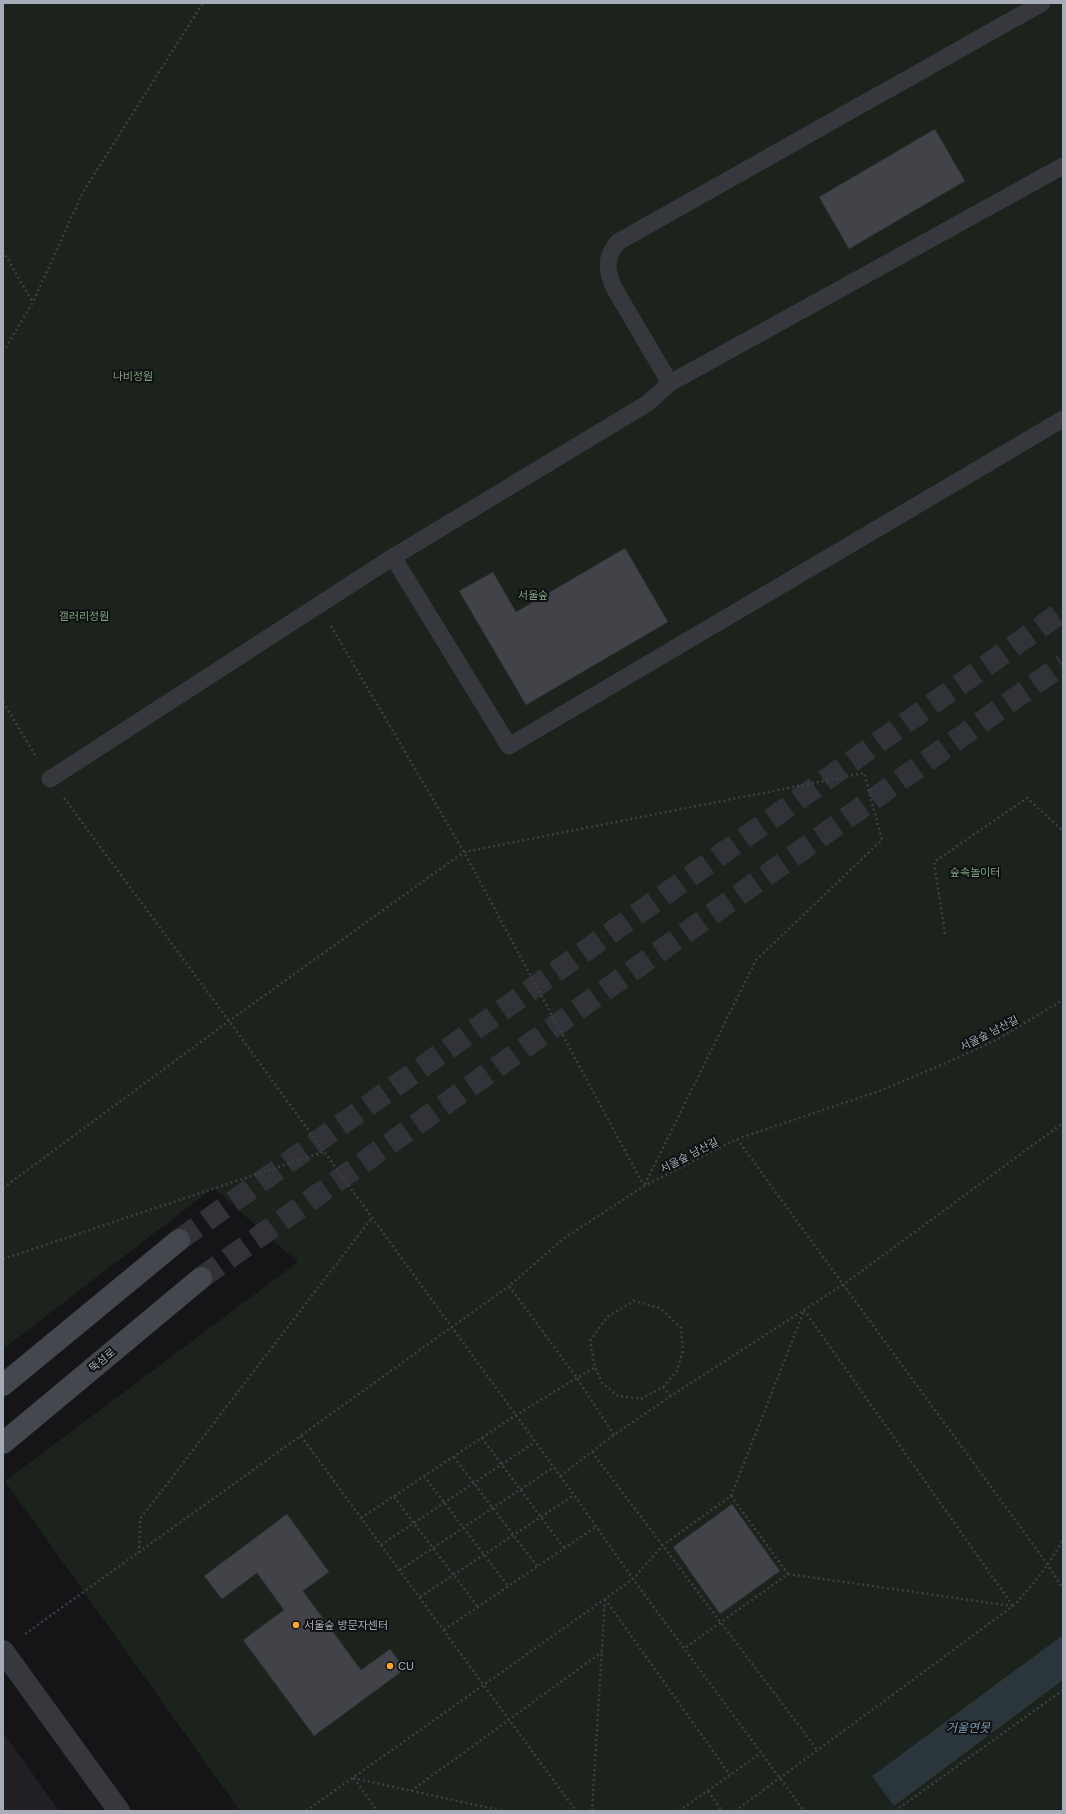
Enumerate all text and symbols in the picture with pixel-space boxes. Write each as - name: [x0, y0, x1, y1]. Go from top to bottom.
- park label: 나비정원: [113, 370, 153, 382]
- park label: 서울숲: [518, 589, 548, 601]
- park label: 갤러리정원: [59, 610, 109, 622]
- park label: 숲속놀이터: [950, 866, 1000, 878]
- street label: 서울숲 남산길: [958, 1013, 1020, 1053]
- street label: 서울숲 남산길: [658, 1135, 720, 1175]
- street label: 뚝섬로: [87, 1346, 117, 1374]
- place label: 서울숲 방문자센터: [304, 1619, 388, 1631]
- marker: 서울숲 방문자센터: [291, 1620, 301, 1630]
- place label: CU: [398, 1660, 414, 1672]
- marker: CU: [385, 1661, 395, 1671]
- water label: 거울연못: [946, 1721, 991, 1735]

